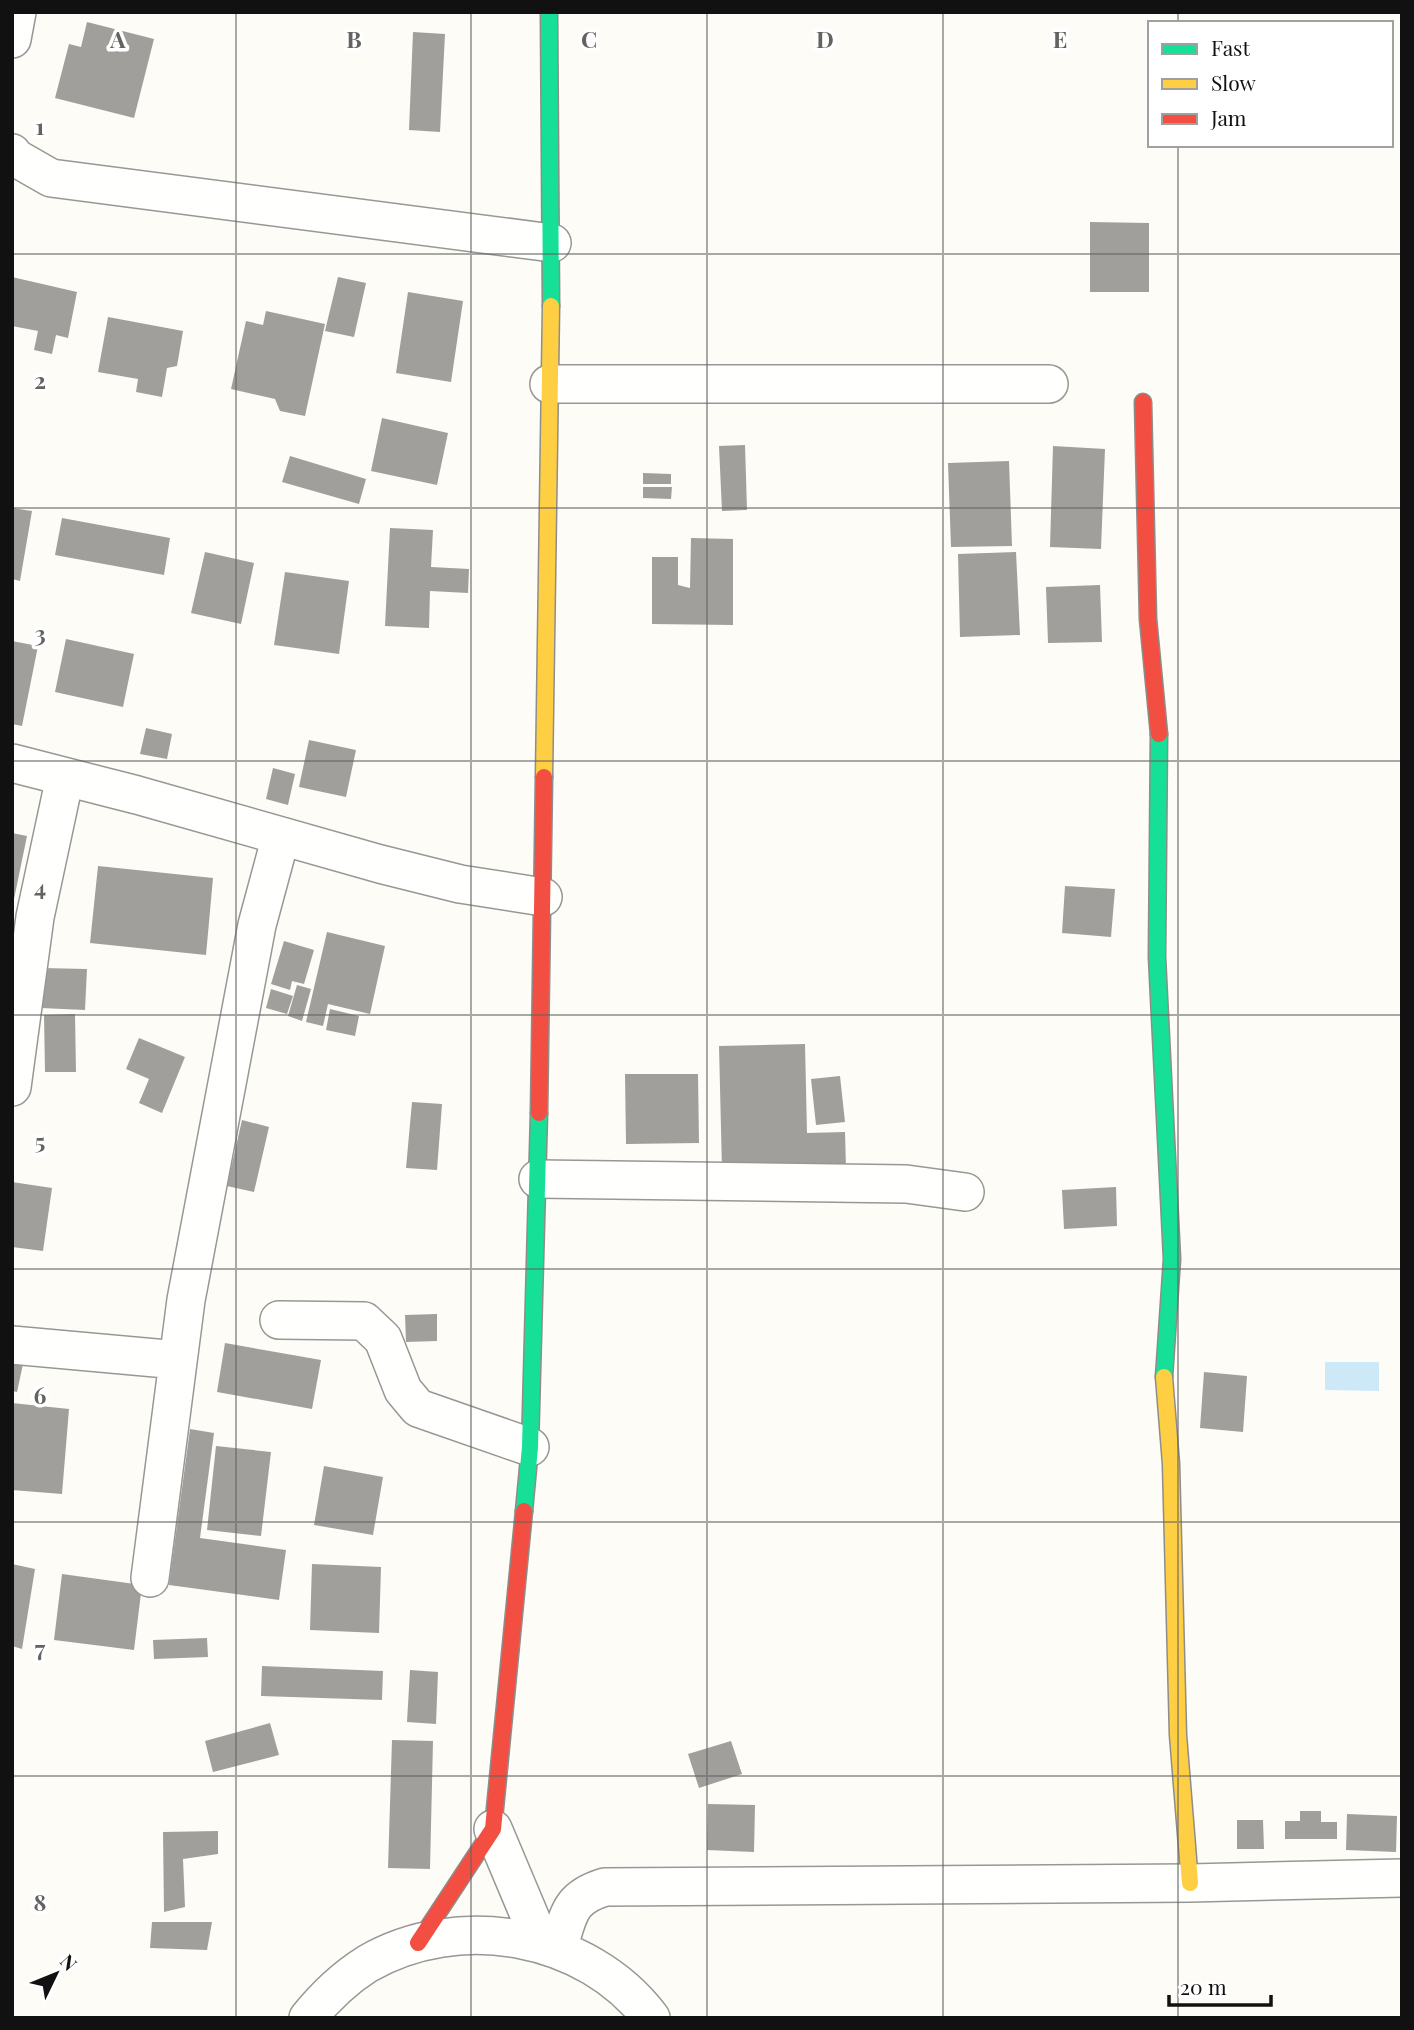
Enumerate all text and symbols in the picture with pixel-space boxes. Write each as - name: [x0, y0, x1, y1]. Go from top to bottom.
- legend: [1148, 21, 1393, 147]
- text: A: [109, 23, 126, 54]
- text: B: [346, 23, 362, 54]
- text: C: [581, 23, 597, 54]
- text: D: [816, 23, 834, 54]
- text: E: [1053, 23, 1067, 54]
- text: Fast: [1211, 33, 1250, 61]
- text: Slow: [1211, 68, 1256, 96]
- text: Jam: [1210, 103, 1247, 131]
- text: 1: [36, 110, 45, 141]
- text: 2: [34, 364, 46, 395]
- text: 3: [34, 617, 46, 648]
- text: 4: [34, 871, 46, 902]
- text: 5: [35, 1125, 45, 1156]
- text: 6: [34, 1379, 47, 1410]
- text: 7: [35, 1632, 46, 1663]
- text: 8: [34, 1886, 46, 1917]
- north arrow: [21, 1939, 91, 2009]
- text: N: [55, 1948, 84, 1976]
- scale bar: [1169, 1964, 1270, 2008]
- text: 20 m: [1180, 1972, 1227, 2000]

